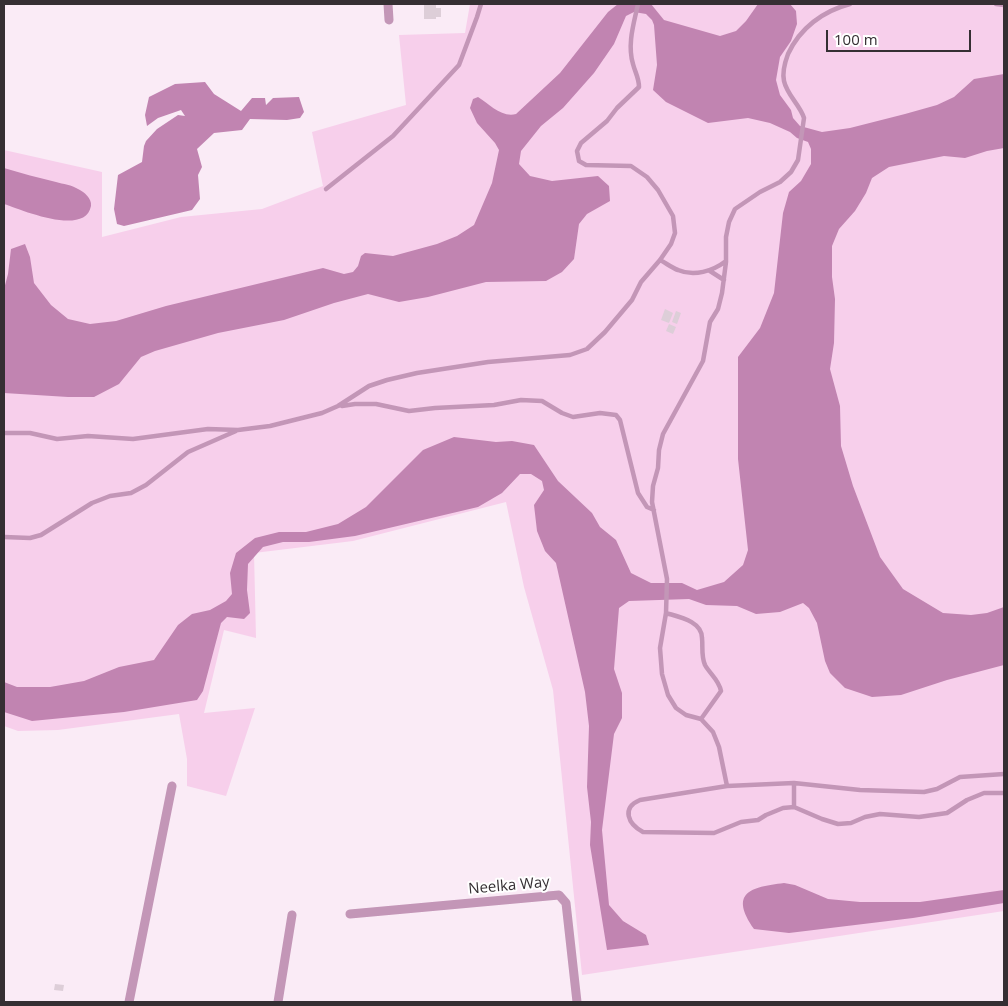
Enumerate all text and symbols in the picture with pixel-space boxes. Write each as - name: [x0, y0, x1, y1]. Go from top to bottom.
- scale bar: [828, 20, 973, 52]
- text: 100 m: [834, 29, 878, 49]
- street label: Neelka Way: [468, 873, 550, 899]

